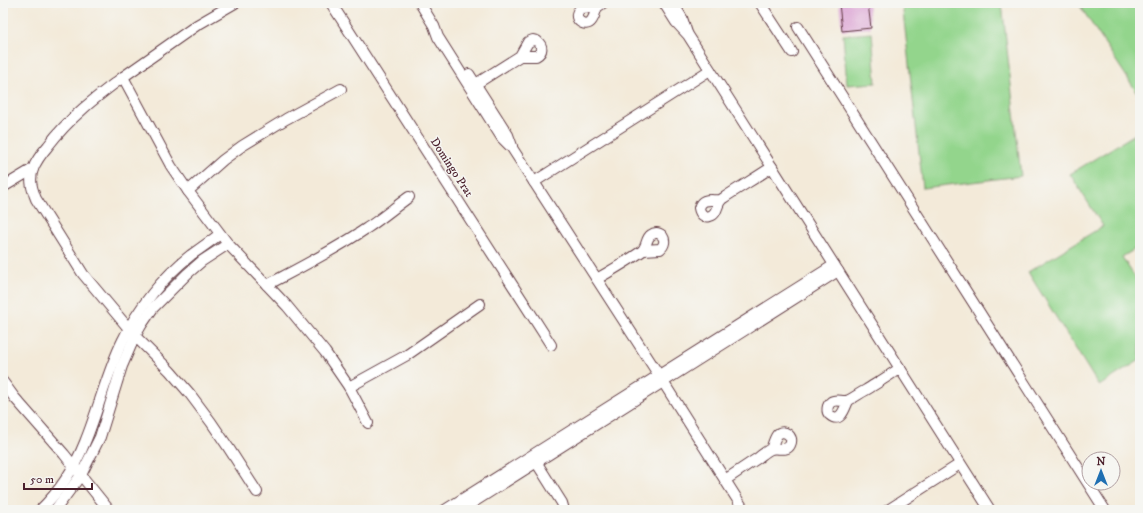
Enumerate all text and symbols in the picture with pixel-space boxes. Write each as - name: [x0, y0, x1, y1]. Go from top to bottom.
- street label: Domingo Prat: [427, 135, 476, 200]
- north arrow: [1081, 451, 1121, 491]
- text: N: [1096, 455, 1106, 469]
- scale bar: [24, 465, 92, 491]
- text: 50 m: [30, 472, 54, 487]

